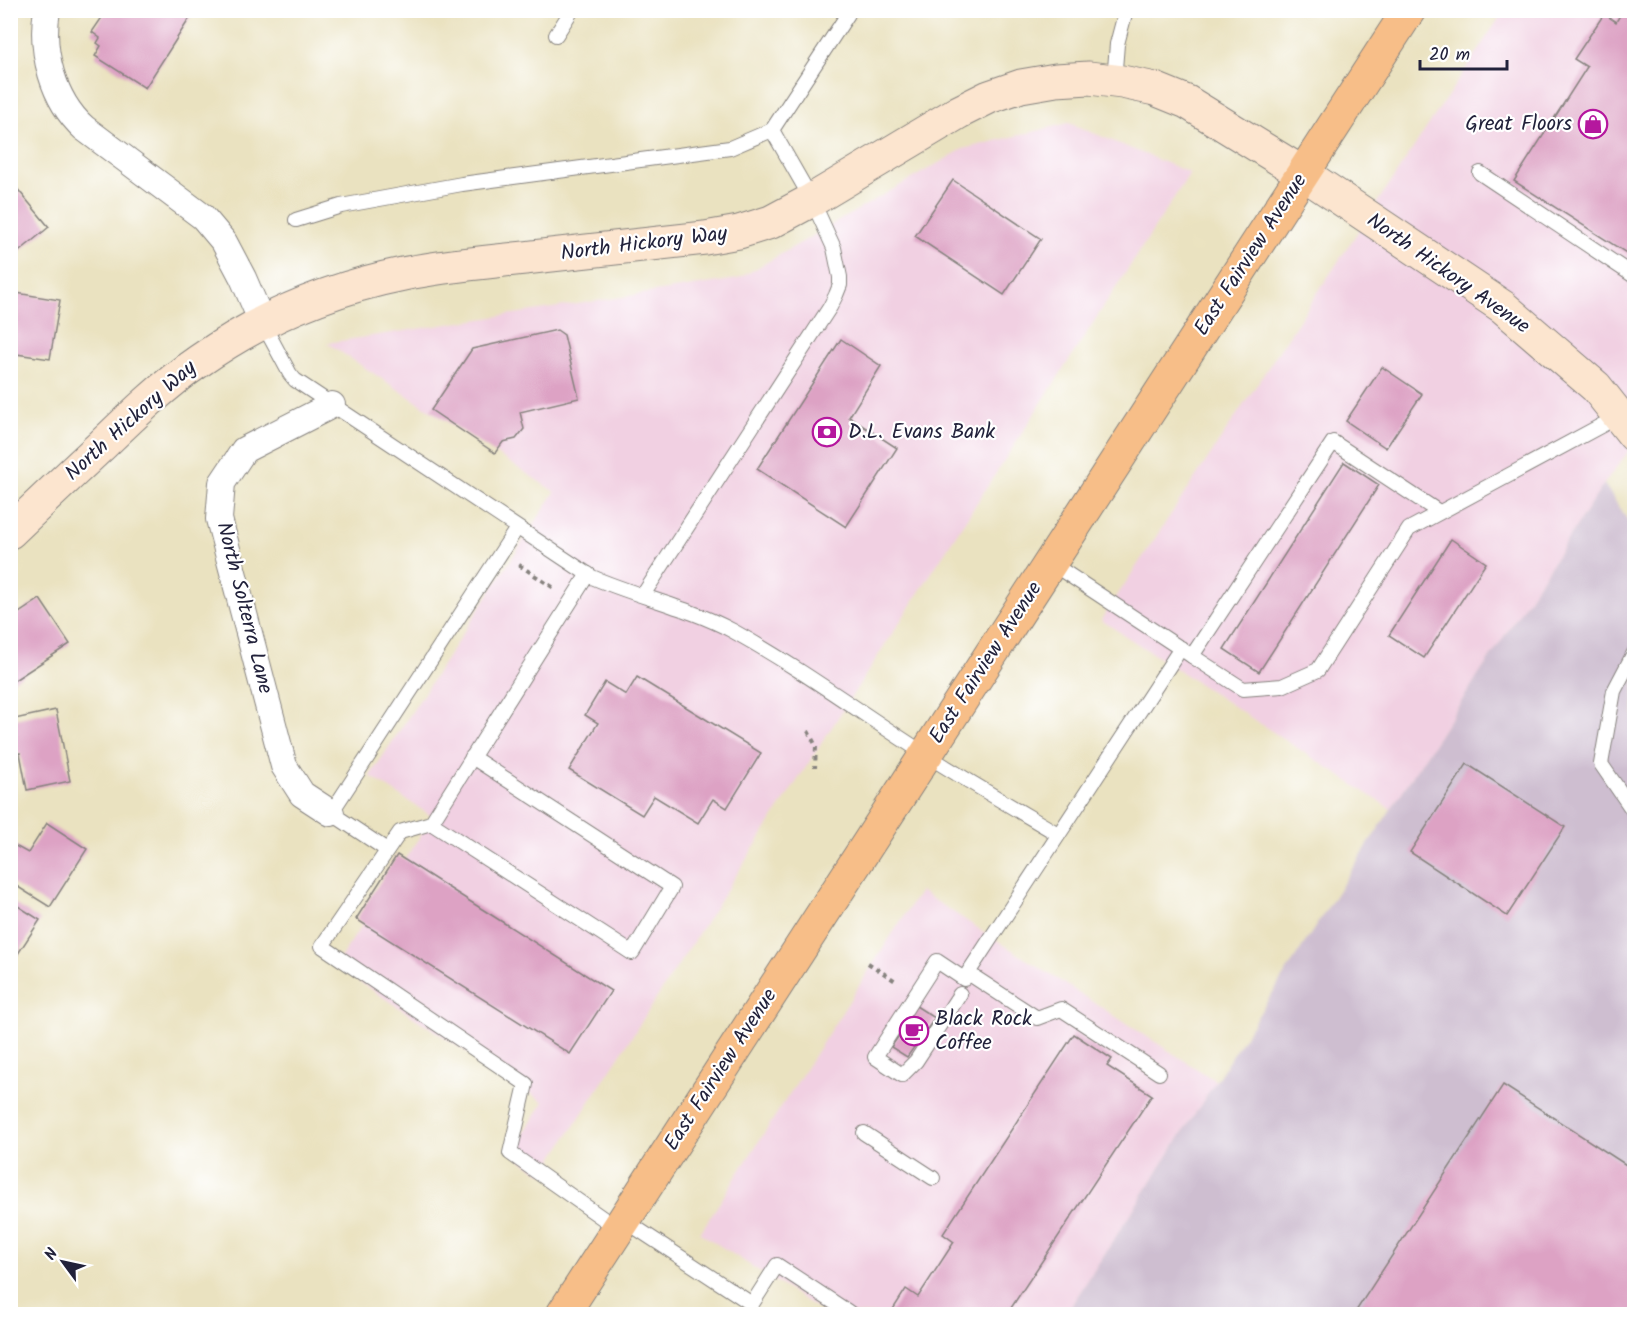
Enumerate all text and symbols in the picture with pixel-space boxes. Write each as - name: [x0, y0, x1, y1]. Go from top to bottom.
- scale bar: [1420, 33, 1507, 71]
- text: 20 m: [1429, 41, 1470, 70]
- place label: Great Floors: [1465, 108, 1572, 141]
- shop icon: Great Floors: [1577, 108, 1609, 140]
- street label: East Fairview Avenue: [1186, 167, 1316, 343]
- street label: North Hickory Avenue: [1359, 205, 1537, 343]
- street label: North Hickory Way: [559, 217, 729, 271]
- street label: North Hickory Way: [58, 353, 204, 489]
- bank icon: D.L. Evans Bank: [811, 416, 843, 448]
- place label: D.L. Evans Bank: [848, 416, 995, 449]
- street label: North Solterra Lane: [207, 519, 281, 698]
- street label: East Fairview Avenue: [921, 575, 1051, 751]
- street label: East Fairview Avenue: [656, 982, 786, 1158]
- place label: Black Rock Coffee: [935, 1003, 1032, 1060]
- cafe icon: Black Rock Coffee: [898, 1015, 930, 1047]
- north arrow: [33, 1232, 93, 1292]
- text: N: [38, 1244, 65, 1266]

